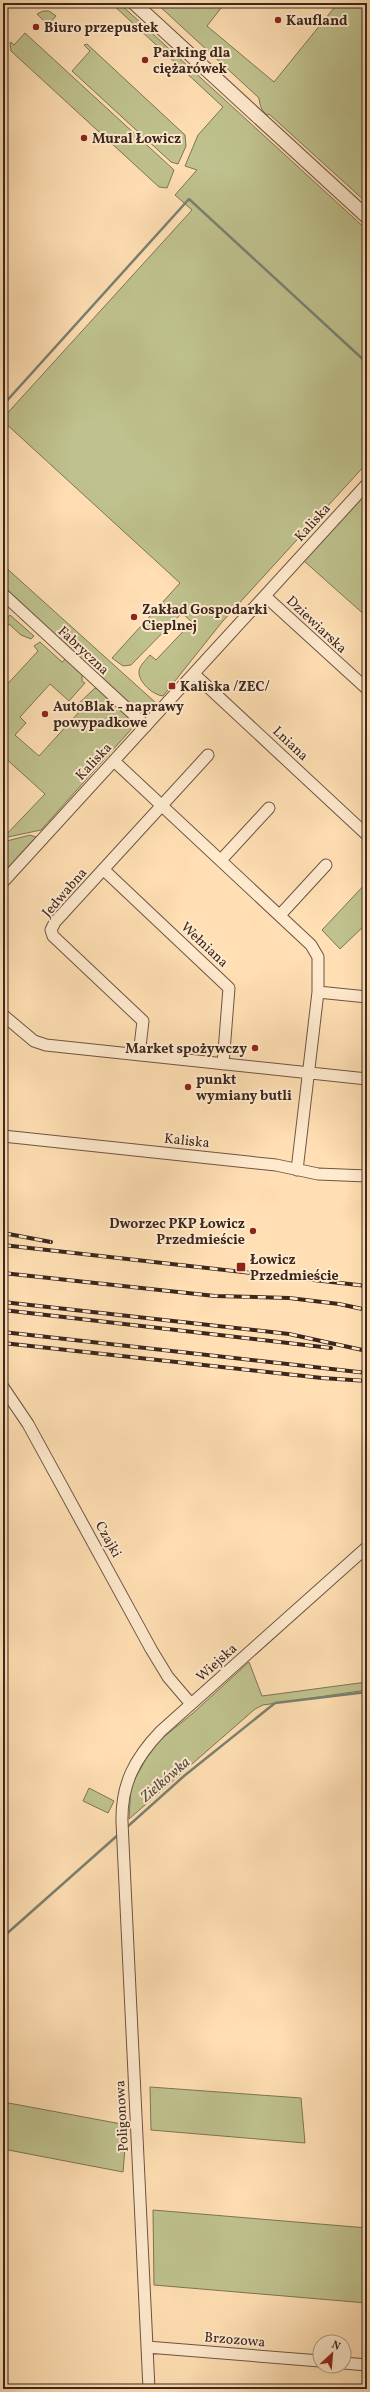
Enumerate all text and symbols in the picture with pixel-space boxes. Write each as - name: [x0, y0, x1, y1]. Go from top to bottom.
- place label: Kaufland: [286, 12, 348, 31]
- marker: Kaufland: [273, 15, 283, 25]
- place label: Biuro przepustek: [44, 19, 159, 38]
- marker: Biuro przepustek: [31, 22, 41, 32]
- place label: Parking dla ciężarówek: [153, 44, 231, 79]
- marker: Parking dla ciężarówek: [140, 55, 150, 65]
- place label: Mural Łowicz: [92, 130, 181, 149]
- marker: Mural Łowicz: [79, 133, 89, 143]
- street label: Kaliska: [291, 500, 335, 546]
- street label: Dziewiarska: [282, 592, 350, 658]
- place label: Zakład Gospodarki Cieplnej: [142, 601, 268, 636]
- marker: Zakład Gospodarki Cieplnej: [129, 612, 139, 622]
- street label: Fabryczna: [53, 622, 113, 680]
- place label: Kaliska /ZEC/: [180, 678, 270, 697]
- marker: Kaliska /ZEC/: [167, 681, 177, 691]
- place label: AutoBlak - naprawy powypadkowe: [53, 698, 184, 733]
- marker: AutoBlak - naprawy powypadkowe: [40, 709, 50, 719]
- street label: Lniana: [268, 723, 312, 766]
- street label: Kaliska: [72, 739, 117, 785]
- street label: Jedwabna: [38, 864, 92, 922]
- street label: Wełniana: [176, 918, 232, 972]
- place label: Market spożywczy: [125, 1040, 247, 1059]
- marker: Market spożywczy: [250, 1043, 260, 1053]
- place label: punkt wymiany butli: [196, 1071, 292, 1106]
- marker: punkt wymiany butli: [183, 1082, 193, 1092]
- street label: Kaliska: [163, 1130, 210, 1153]
- place label: Dworzec PKP Łowicz Przedmieście: [109, 1215, 245, 1250]
- marker: Dworzec PKP Łowicz Przedmieście: [248, 1226, 258, 1236]
- place label: Łowicz Przedmieście: [250, 1251, 339, 1286]
- marker: Łowicz Przedmieście: [235, 1261, 247, 1273]
- street label: Czajki: [90, 1518, 125, 1561]
- street label: Wiejska: [192, 1640, 242, 1687]
- water label: Zielkówka: [136, 1753, 195, 1808]
- street label: Poligonowa: [111, 2080, 134, 2152]
- street label: Brzozowa: [204, 2328, 266, 2353]
- north arrow: [312, 2334, 352, 2374]
- text: N: [329, 2338, 343, 2355]

